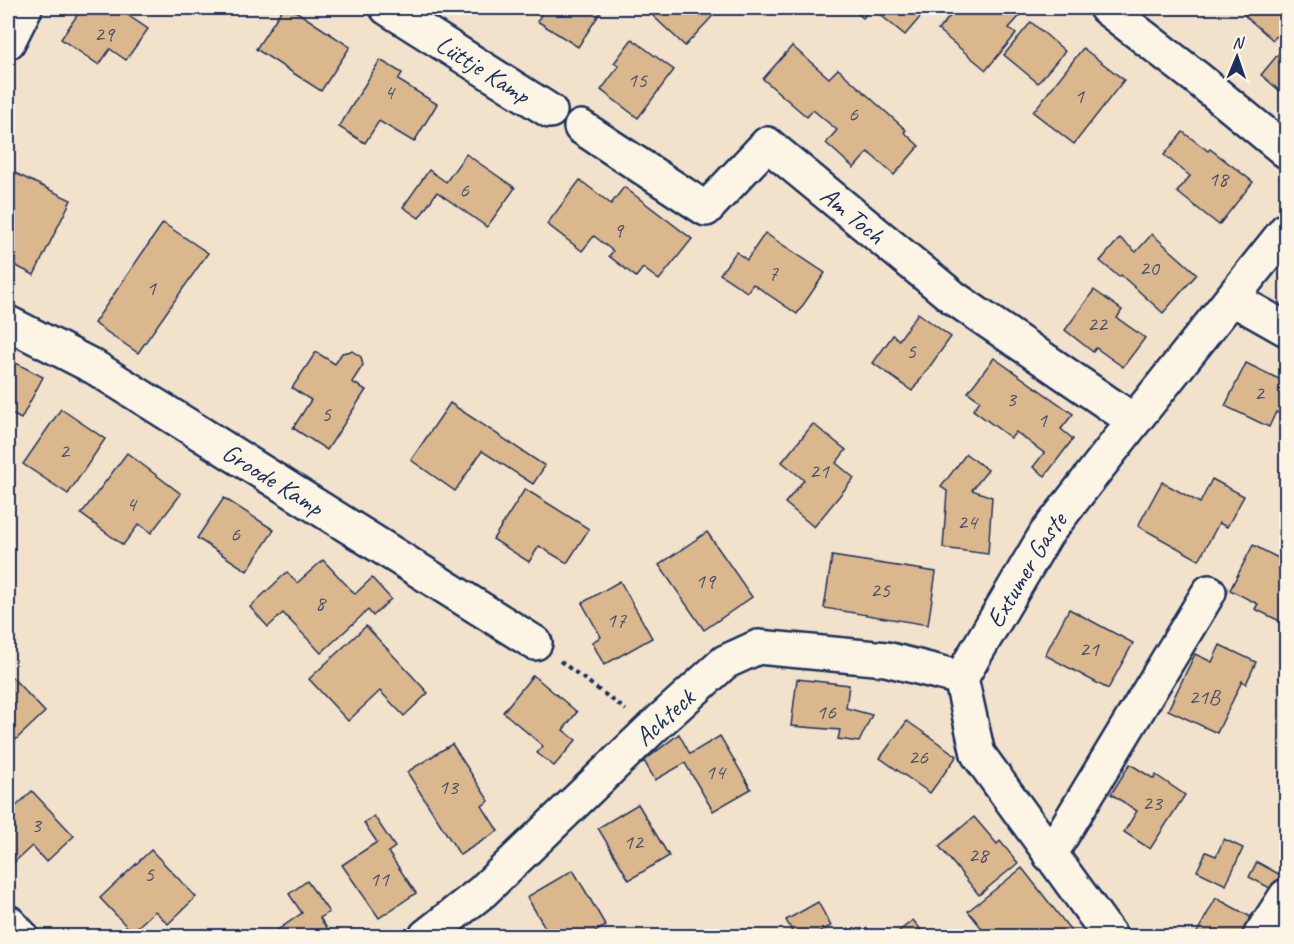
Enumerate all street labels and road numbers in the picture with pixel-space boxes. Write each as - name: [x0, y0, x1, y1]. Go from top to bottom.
- street label: Lüttje Kamp: [430, 27, 538, 112]
- street label: Am Toch: [814, 179, 893, 252]
- street label: Groode Kamp: [217, 435, 331, 524]
- street label: Extumer Gaste: [978, 503, 1075, 633]
- street label: Achteck: [627, 680, 702, 753]

